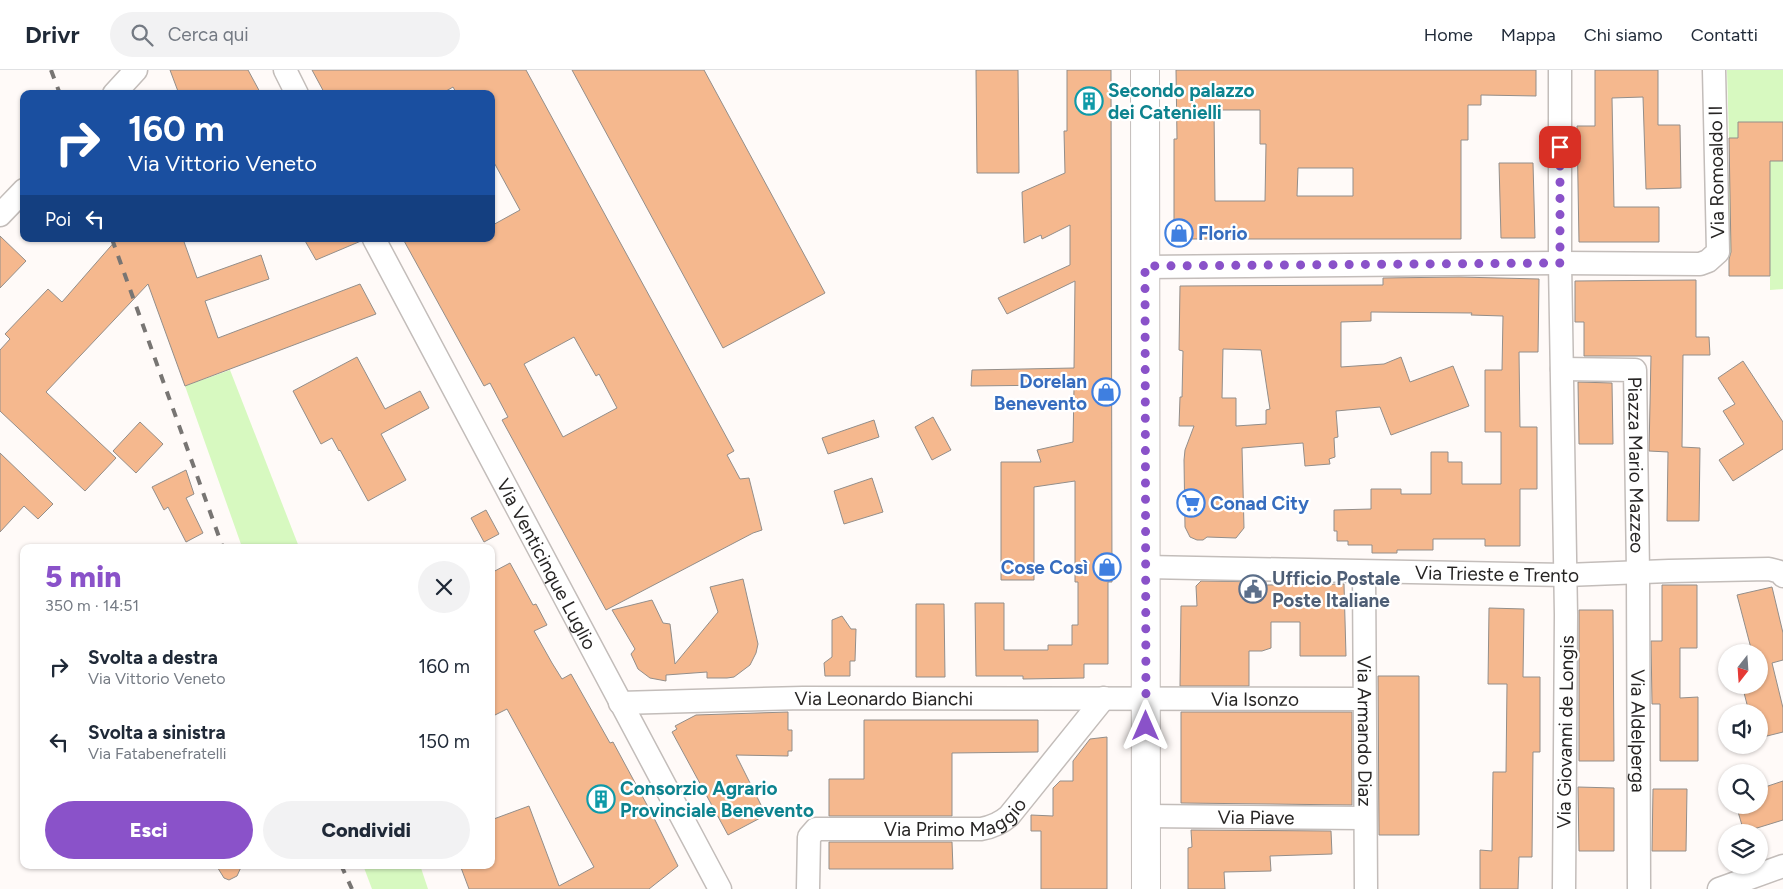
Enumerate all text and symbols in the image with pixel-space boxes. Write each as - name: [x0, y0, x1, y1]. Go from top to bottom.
- search box: [110, 12, 460, 57]
- text: Drivr: [25, 20, 80, 49]
- icon: search: [128, 21, 156, 49]
- text: Cerca qui: [168, 23, 249, 46]
- text: Home: [1424, 24, 1473, 46]
- text: Mappa: [1501, 24, 1556, 46]
- text: Chi siamo: [1584, 24, 1663, 46]
- text: Contatti: [1691, 24, 1758, 46]
- place label: Secondo palazzo dei Catenielli: [1108, 79, 1255, 124]
- building icon: Secondo palazzo dei Catenielli: [1074, 86, 1104, 116]
- street label: Via Romoaldo II: [1704, 105, 1729, 239]
- text: 160 m: [128, 108, 225, 150]
- icon: right: [45, 110, 110, 175]
- pin: [1539, 126, 1581, 168]
- icon: arrive: [1546, 133, 1574, 161]
- text: Via Vittorio Veneto: [128, 150, 317, 177]
- icon: left: [81, 205, 109, 233]
- text: Poi: [45, 208, 71, 231]
- shop icon: Florio: [1164, 218, 1194, 248]
- place label: Florio: [1198, 222, 1247, 245]
- place label: Dorelan Benevento: [994, 370, 1087, 415]
- shop icon: Dorelan Benevento: [1091, 377, 1121, 407]
- street label: Piazza Mario Mazzeo: [1623, 377, 1649, 553]
- street label: Via Venticinque Luglio: [492, 475, 601, 653]
- supermarket icon: Conad City: [1176, 488, 1206, 518]
- place label: Conad City: [1210, 492, 1309, 515]
- shop icon: Cose Così: [1092, 552, 1122, 582]
- place label: Cose Così: [1001, 556, 1088, 579]
- text: 5 min: [45, 558, 121, 595]
- button: close: [418, 561, 470, 613]
- street label: Via Trieste e Trento: [1415, 561, 1579, 587]
- place label: Ufficio Postale Poste Italiane: [1272, 567, 1401, 612]
- public building icon: Ufficio Postale Poste Italiane: [1238, 574, 1268, 604]
- text: 350 m · 14:51: [45, 596, 139, 615]
- street label: Via Giovanni de Longis: [1552, 635, 1579, 829]
- north arrow: [1718, 644, 1768, 694]
- map controls: [1718, 644, 1768, 874]
- text: Svolta a destra: [88, 646, 218, 669]
- icon: right: [45, 653, 73, 681]
- text: 160 m: [418, 655, 470, 678]
- street label: Via Armando Diaz: [1353, 655, 1376, 807]
- text: Via Vittorio Veneto: [88, 669, 226, 688]
- street label: Via Aldelperga: [1626, 669, 1650, 793]
- street label: Via Leonardo Bianchi: [794, 687, 973, 710]
- street label: Via Isonzo: [1211, 688, 1299, 711]
- position arrow: [1119, 699, 1171, 751]
- button: sound: [1718, 704, 1768, 754]
- text: Svolta a sinistra: [88, 721, 226, 744]
- icon: left: [45, 728, 73, 756]
- text: 150 m: [418, 730, 470, 753]
- text: Via Fatabenefratelli: [88, 744, 227, 763]
- button: search: [1718, 764, 1768, 814]
- place label: Consorzio Agrario Provinciale Benevento: [620, 777, 814, 822]
- building icon: Consorzio Agrario Provinciale Benevento: [586, 784, 616, 814]
- street label: Via Primo Maggio: [884, 793, 1031, 841]
- button: Esci: [45, 801, 253, 859]
- button: Condividi: [263, 801, 470, 859]
- street label: Via Piave: [1217, 806, 1295, 829]
- button: layers: [1718, 824, 1768, 874]

